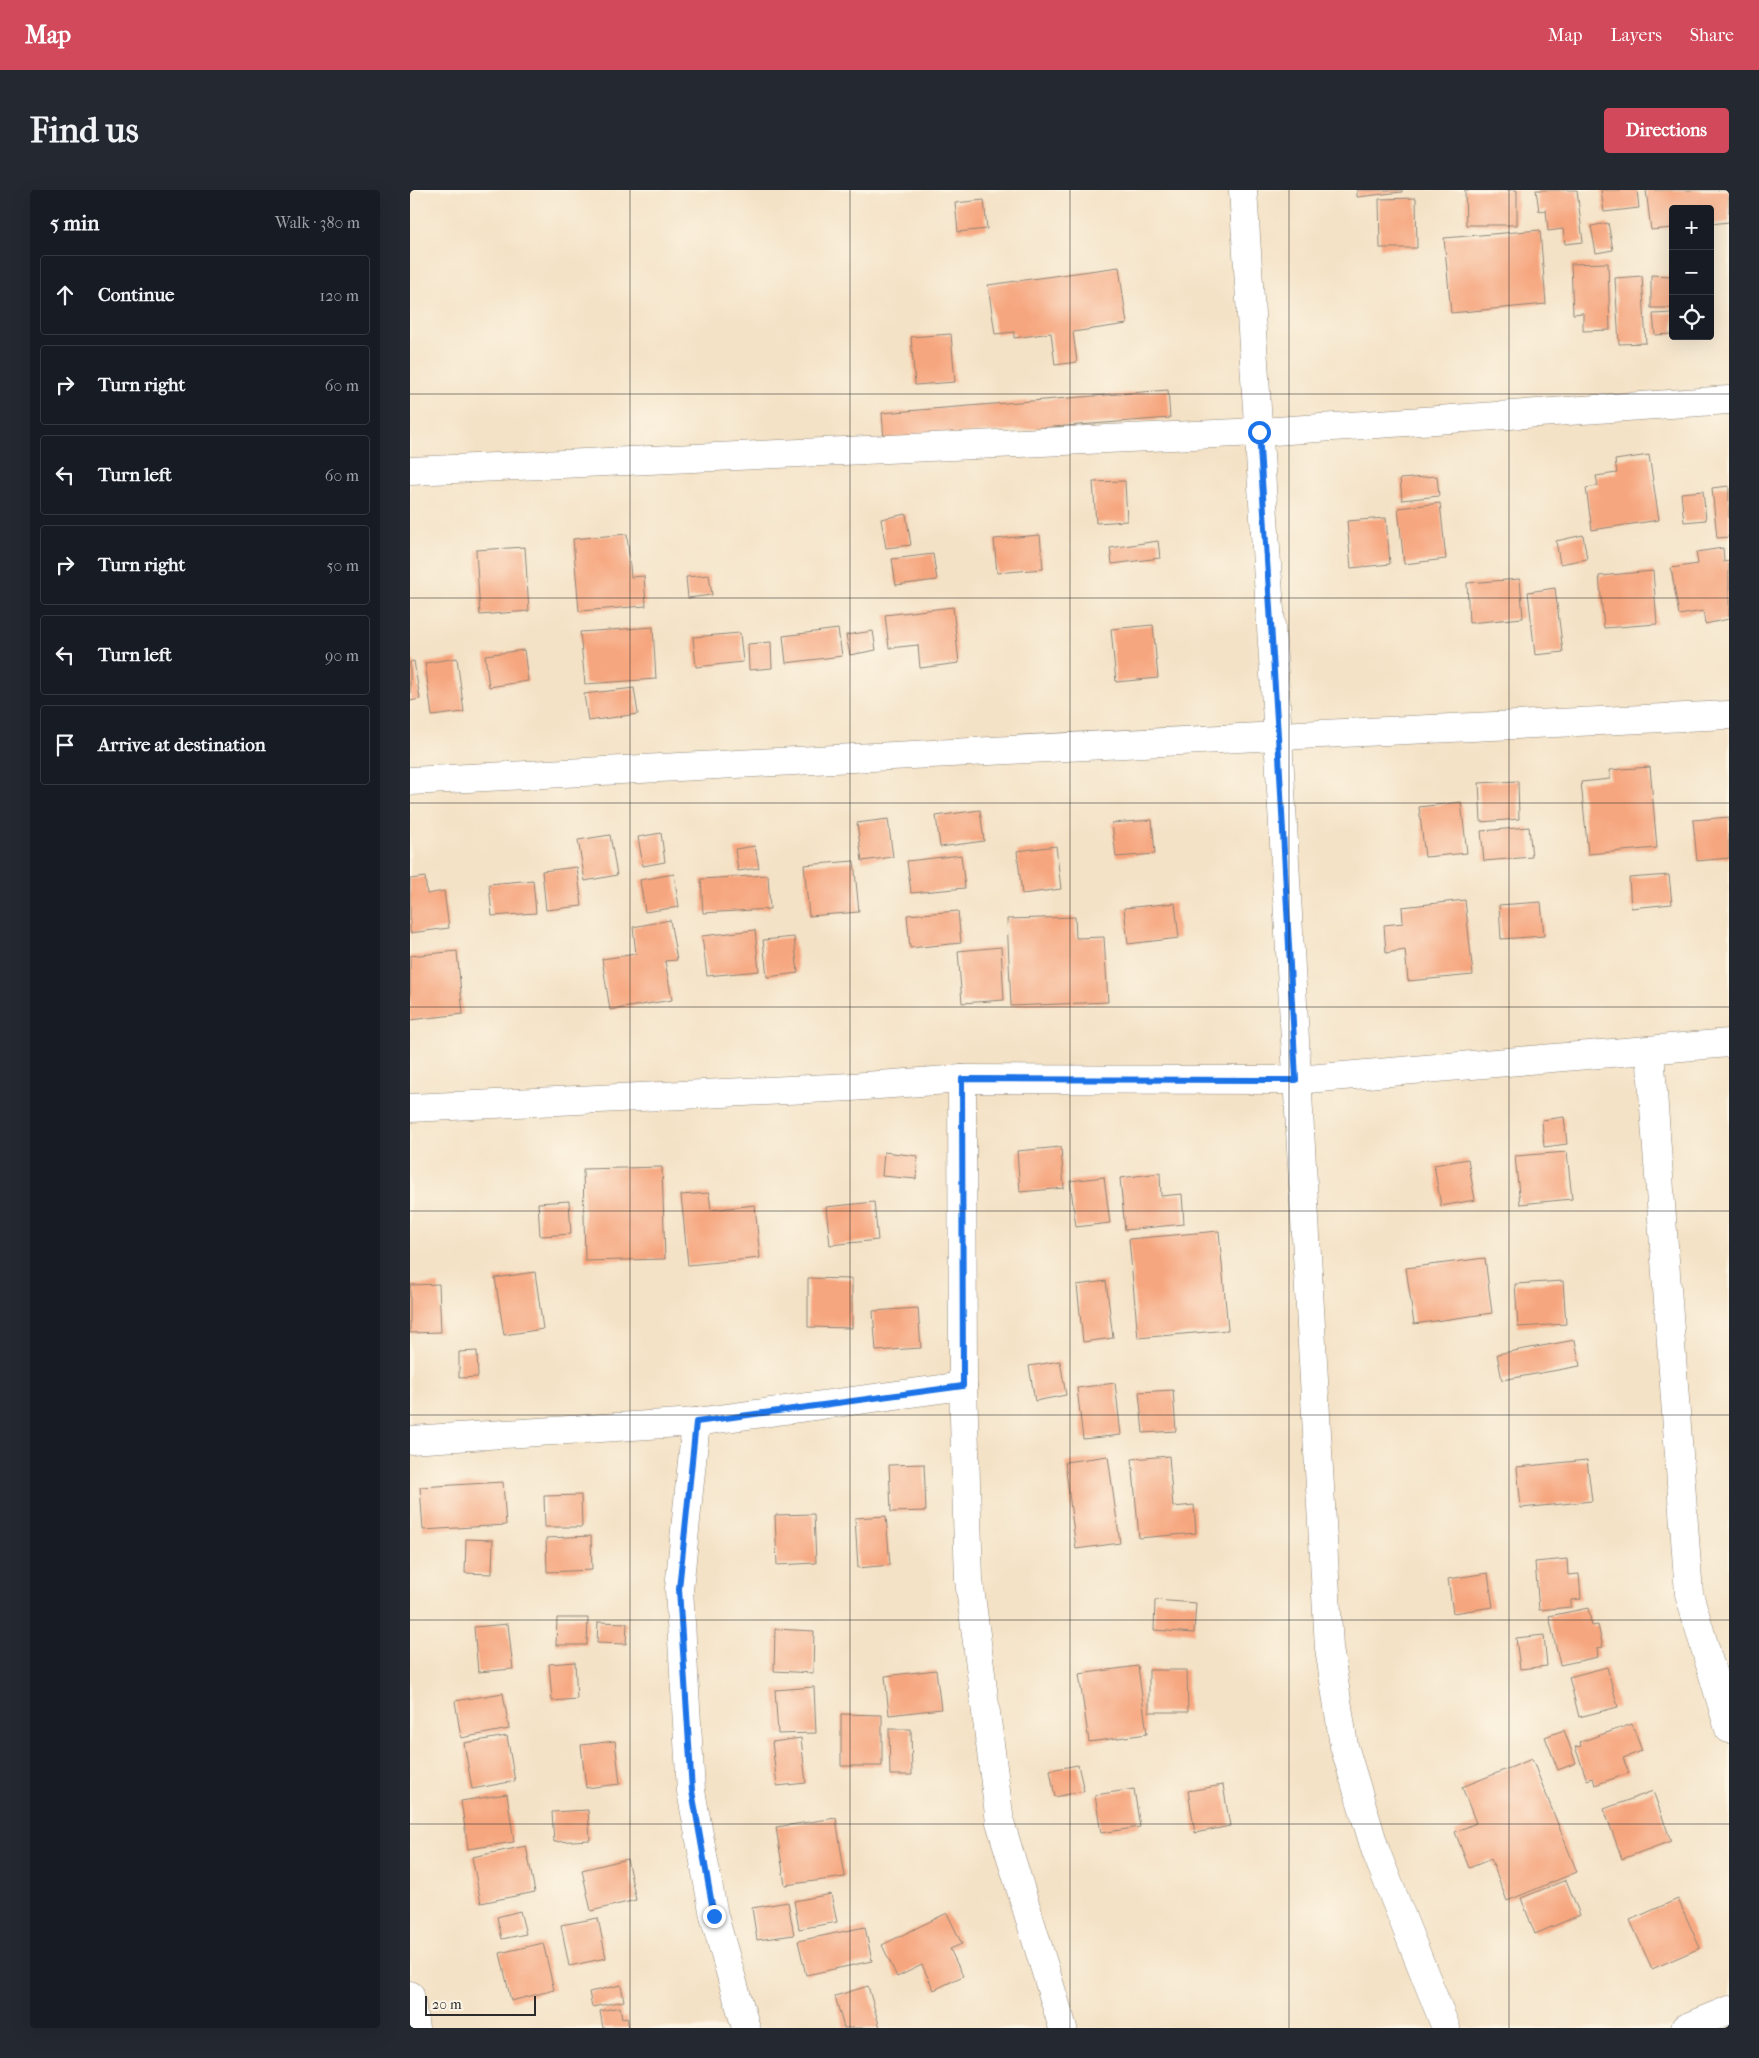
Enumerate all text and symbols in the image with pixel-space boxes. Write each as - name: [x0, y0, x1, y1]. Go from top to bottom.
- text: Map: [25, 21, 71, 49]
- text: Map: [1548, 25, 1582, 46]
- text: Layers: [1610, 25, 1662, 46]
- text: Share: [1690, 25, 1734, 46]
- button: Directions: [1604, 108, 1729, 153]
- text: Find us: [30, 110, 139, 151]
- map controls: [1669, 205, 1714, 340]
- button: +: [1669, 205, 1714, 250]
- text: 5 min: [50, 211, 99, 235]
- text: Walk · 380 m: [275, 213, 360, 232]
- button: −: [1669, 250, 1714, 295]
- icon: ahead: [51, 281, 79, 309]
- text: Continue: [98, 284, 174, 306]
- text: 120 m: [320, 286, 359, 305]
- button: locate: [1669, 295, 1714, 340]
- icon: right: [51, 371, 79, 399]
- text: Turn right: [98, 374, 185, 396]
- text: 60 m: [325, 376, 359, 395]
- route start: [1248, 421, 1271, 444]
- icon: left: [51, 461, 79, 489]
- text: Turn left: [98, 464, 172, 486]
- text: 60 m: [325, 466, 359, 485]
- icon: right: [51, 551, 79, 579]
- text: Turn right: [98, 554, 185, 576]
- text: 50 m: [327, 556, 359, 575]
- icon: left: [51, 641, 79, 669]
- text: Turn left: [98, 644, 172, 666]
- text: 90 m: [325, 646, 359, 665]
- icon: arrive: [51, 731, 79, 759]
- text: Arrive at destination: [98, 734, 266, 756]
- route end: [703, 1905, 726, 1928]
- scale bar: [425, 1993, 536, 2016]
- text: 20 m: [432, 1996, 462, 2013]

